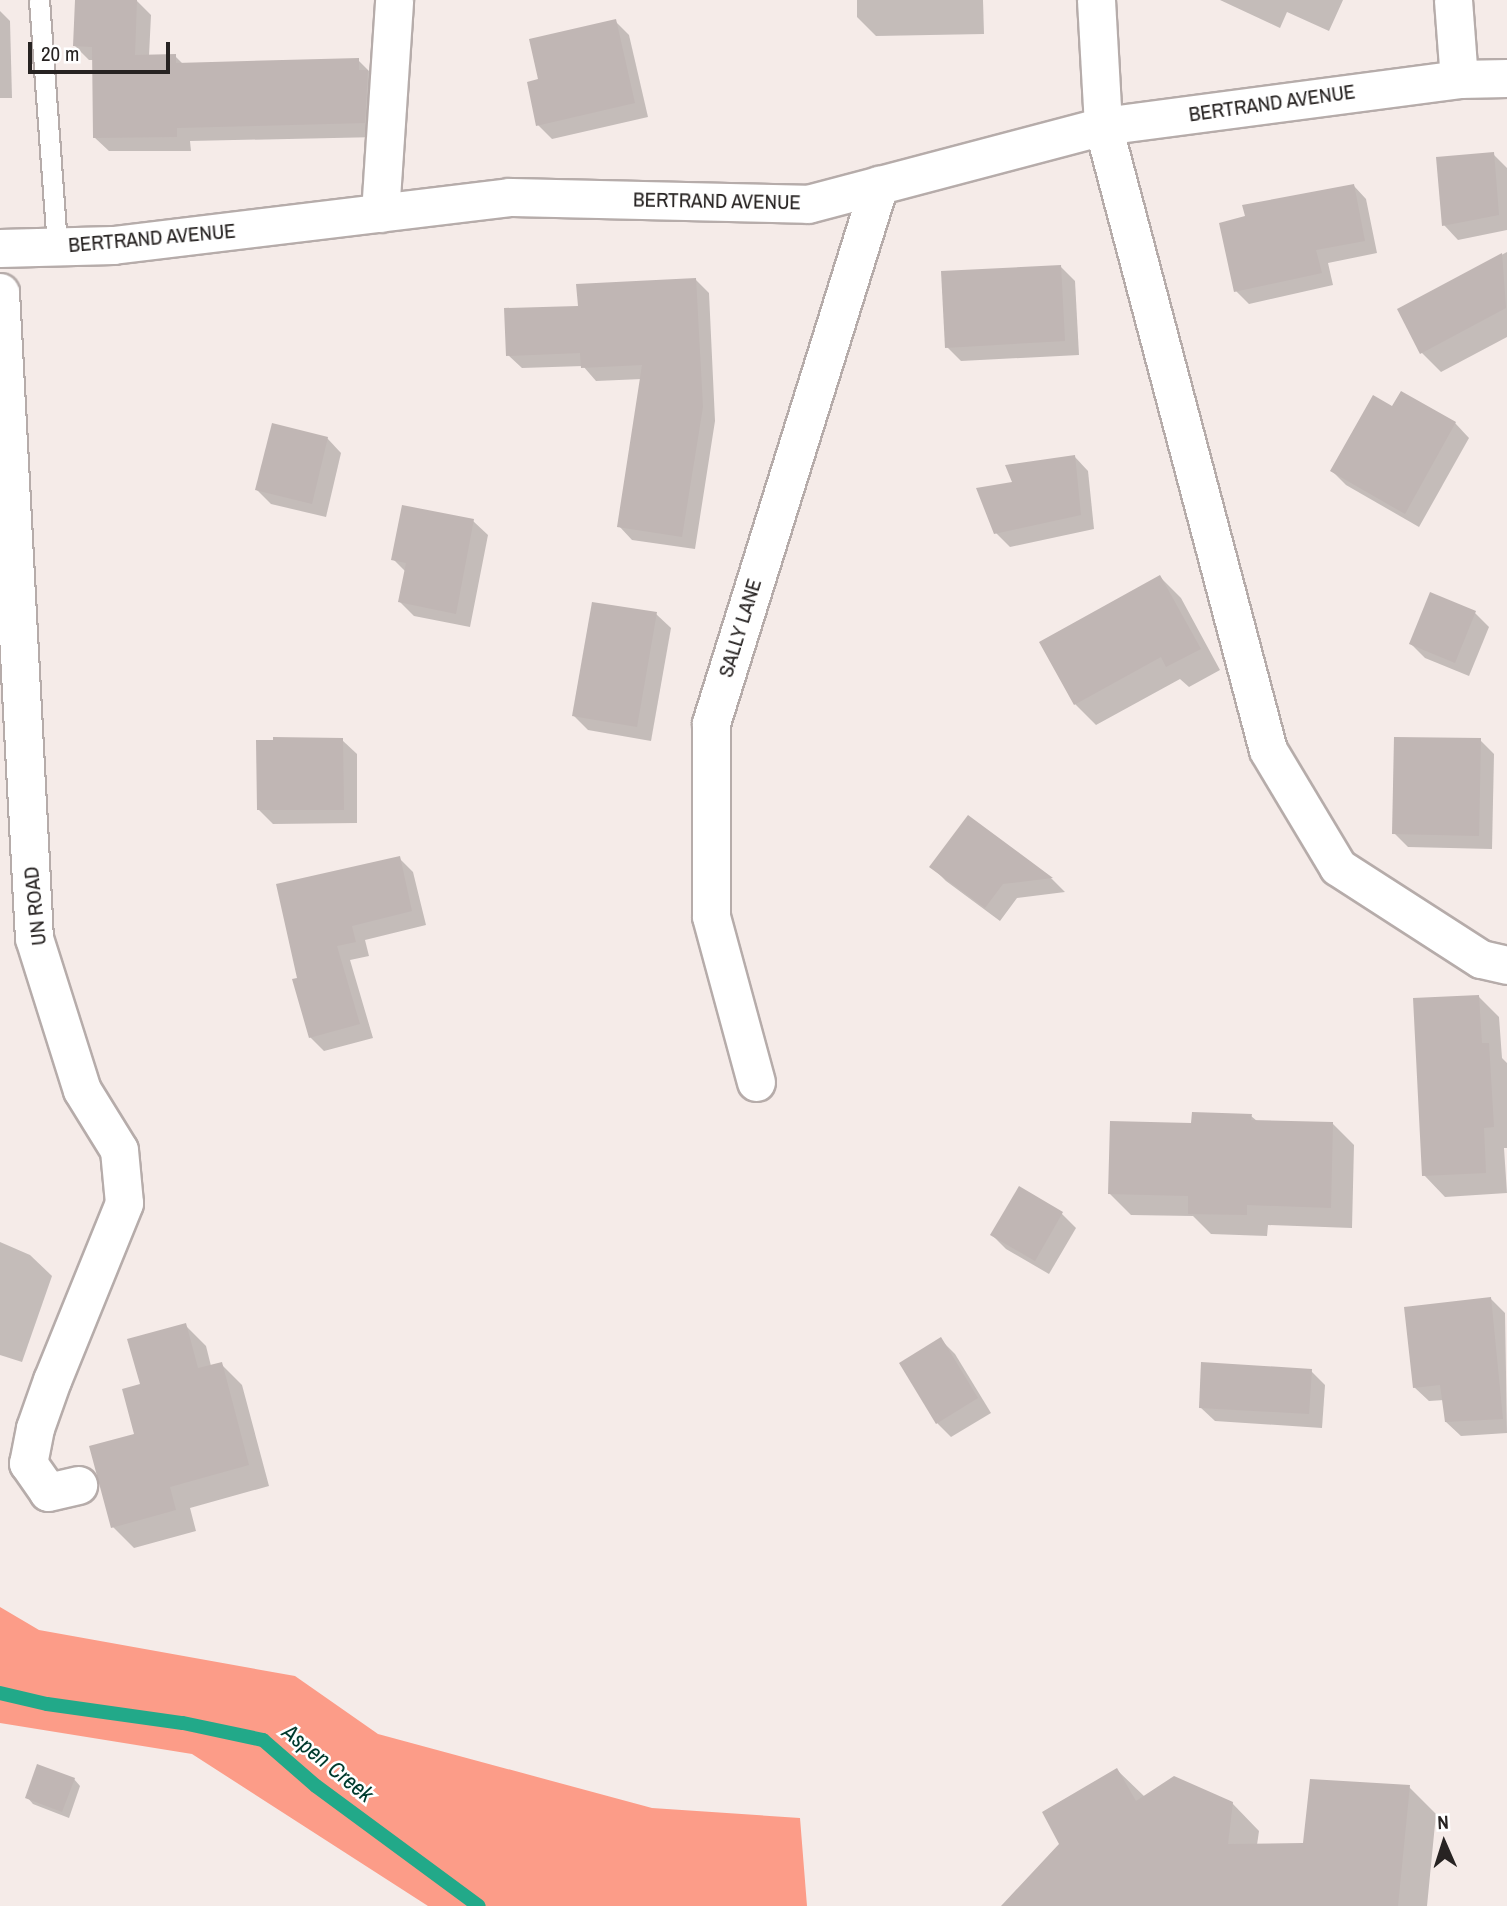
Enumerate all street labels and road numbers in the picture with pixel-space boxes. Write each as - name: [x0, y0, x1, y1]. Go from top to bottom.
- street label: BERTRAND AVENUE: [1187, 79, 1357, 127]
- street label: BERTRAND AVENUE: [632, 187, 802, 215]
- street label: BERTRAND AVENUE: [67, 218, 237, 258]
- street label: SALLY LANE: [713, 575, 767, 681]
- street label: UN ROAD: [18, 865, 52, 947]

